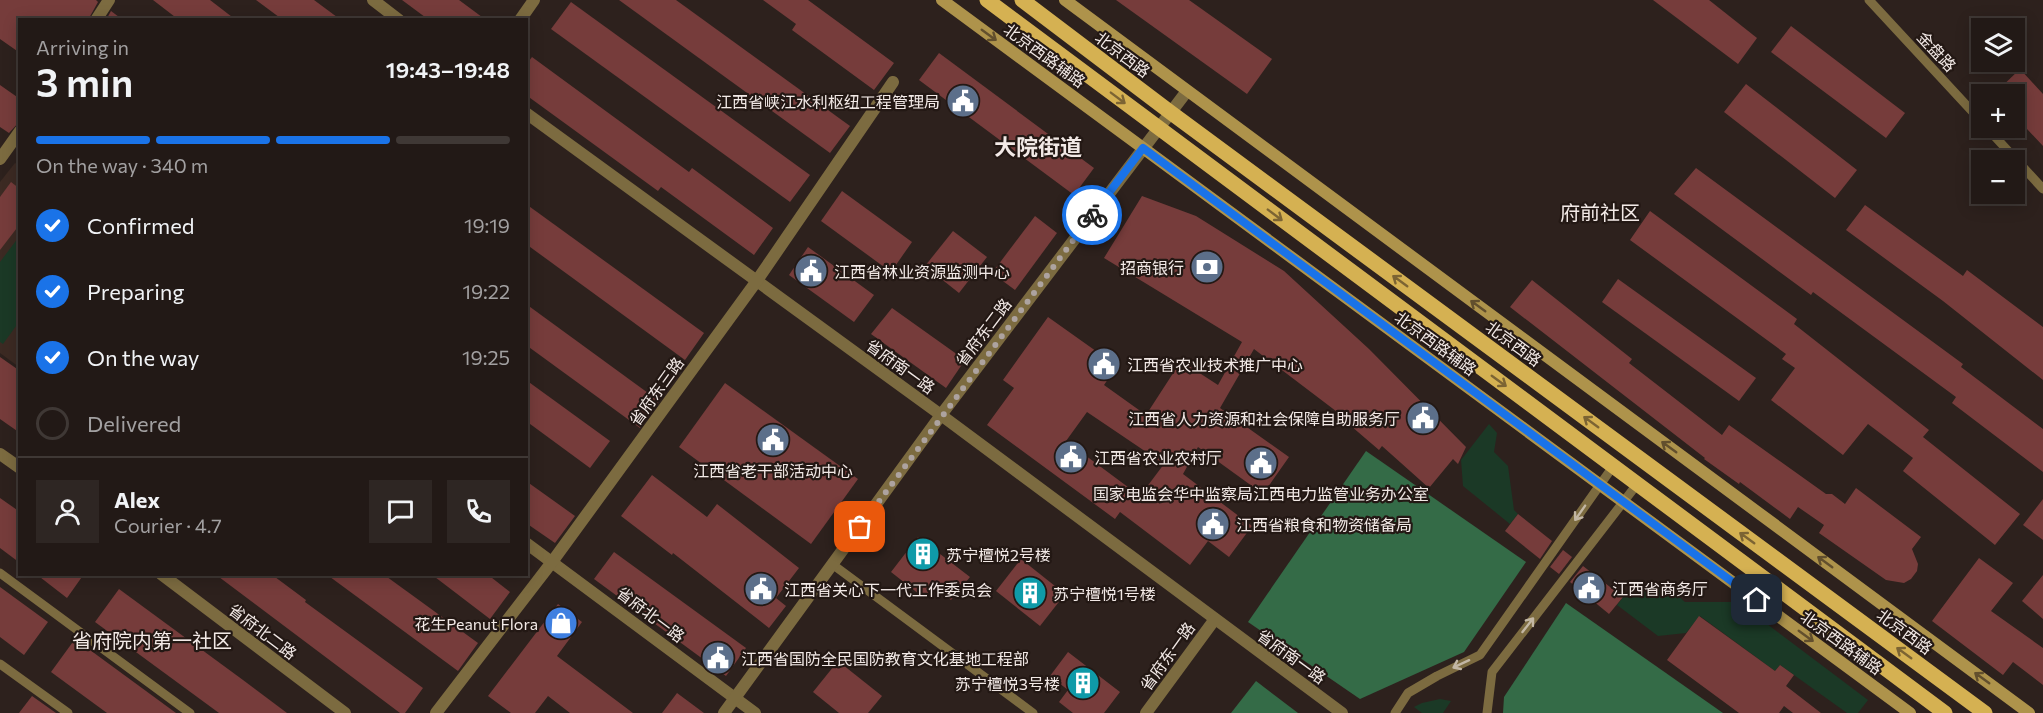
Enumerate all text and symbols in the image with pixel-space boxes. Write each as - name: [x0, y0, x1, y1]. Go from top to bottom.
- map controls: [1971, 18, 2025, 204]
- button: layers: [1971, 18, 2025, 72]
- street label: 北京西路辅路: [1001, 19, 1089, 91]
- street label: 北京西路: [1092, 27, 1154, 81]
- street label: 金盘路: [1914, 27, 1960, 75]
- one-way arrow: [980, 28, 996, 41]
- text: Arriving in: [36, 35, 129, 59]
- text: 19:43–19:48: [386, 56, 510, 83]
- text: 3 min: [36, 57, 133, 105]
- public building icon: 江西省峡江水利枢纽工程管理局: [945, 83, 981, 119]
- button: +: [1971, 84, 2025, 138]
- place label: 江西省峡江水利枢纽工程管理局: [716, 92, 940, 111]
- one-way arrow: [1110, 92, 1126, 105]
- district label: 大院街道: [994, 133, 1082, 160]
- button: −: [1971, 150, 2025, 204]
- text: On the way · 340 m: [36, 153, 208, 177]
- courier: [1062, 185, 1122, 245]
- icon: bike: [1076, 199, 1109, 232]
- district label: 府前社区: [1560, 200, 1640, 224]
- one-way arrow: [1266, 208, 1282, 221]
- icon: check: [36, 209, 69, 242]
- text: Confirmed: [87, 212, 194, 239]
- text: 19:19: [464, 213, 510, 237]
- bank icon: 招商银行: [1189, 249, 1225, 285]
- public building icon: 江西省林业资源监测中心: [793, 253, 829, 289]
- place label: 招商银行: [1120, 258, 1184, 277]
- place label: 江西省林业资源监测中心: [834, 262, 1010, 281]
- icon: check: [36, 275, 69, 308]
- one-way arrow: [1392, 275, 1408, 287]
- text: Preparing: [87, 278, 184, 305]
- text: 19:22: [462, 279, 510, 303]
- street label: 省府东二路: [951, 294, 1015, 370]
- one-way arrow: [1470, 299, 1486, 312]
- street label: 北京西路辅路: [1392, 307, 1480, 379]
- street label: 北京西路: [1483, 317, 1545, 369]
- street label: 省府南一路: [863, 335, 939, 397]
- icon: check: [36, 341, 69, 374]
- text: On the way: [87, 344, 199, 371]
- text: 19:25: [462, 345, 510, 369]
- public building icon: 江西省农业技术推广中心: [1086, 346, 1122, 382]
- street label: 省府东三路: [625, 353, 687, 429]
- place label: 江西省农业技术推广中心: [1127, 355, 1303, 374]
- one-way arrow: [1490, 374, 1506, 387]
- public building icon: 江西省人力资源和社会保障自助服务厅: [1405, 400, 1441, 436]
- place label: 江西省人力资源和社会保障自助服务厅: [1128, 409, 1400, 428]
- text: Delivered: [87, 410, 181, 437]
- one-way arrow: [1583, 416, 1599, 428]
- public building icon: 江西省老干部活动中心: [755, 422, 791, 458]
- public building icon: 江西省农业农村厅: [1053, 439, 1089, 475]
- one-way arrow: [1661, 440, 1677, 453]
- public building icon: 国家电监会华中监察局江西电力监管业务办公室: [1243, 445, 1279, 481]
- place label: 江西省农业农村厅: [1094, 448, 1222, 467]
- place label: 江西省老干部活动中心: [693, 461, 853, 480]
- button: person: [36, 480, 99, 543]
- button: chat: [369, 480, 432, 543]
- button: phone: [447, 480, 510, 543]
- place label: 国家电监会华中监察局江西电力监管业务办公室: [1093, 484, 1429, 503]
- text: Alex: [114, 486, 160, 513]
- pin: [834, 501, 885, 552]
- one-way arrow: [1574, 505, 1586, 521]
- public building icon: 江西省粮食和物资储备局: [1195, 506, 1231, 542]
- icon: bag: [843, 510, 876, 543]
- text: Courier · 4.7: [114, 513, 222, 537]
- place label: 江西省粮食和物资储备局: [1236, 515, 1412, 534]
- one-way arrow: [1740, 531, 1756, 544]
- building icon: 苏宁檀悦2号楼: [905, 536, 941, 572]
- place label: 苏宁檀悦2号楼: [946, 545, 1051, 564]
- one-way arrow: [1818, 556, 1834, 569]
- public building icon: 江西省商务厅: [1571, 570, 1607, 606]
- public building icon: 江西省关心下一代工作委员会: [743, 571, 779, 607]
- pin: [1731, 574, 1782, 625]
- building icon: 苏宁檀悦1号楼: [1012, 575, 1048, 611]
- place label: 江西省商务厅: [1612, 579, 1708, 598]
- place label: 江西省关心下一代工作委员会: [784, 580, 992, 599]
- street label: 省府北一路: [613, 582, 689, 646]
- icon: home: [1740, 583, 1773, 616]
- place label: 苏宁檀悦1号楼: [1053, 584, 1156, 603]
- street label: 省府北二路: [225, 599, 301, 663]
- shop icon: 花生Peanut Flora: [543, 605, 579, 641]
- street label: 北京西路: [1874, 605, 1936, 657]
- street label: 北京西路辅路: [1798, 606, 1886, 678]
- place label: 花生Peanut Flora: [414, 614, 538, 633]
- one-way arrow: [1521, 617, 1534, 633]
- street label: 省府东一路: [1136, 618, 1198, 694]
- street label: 省府南一路: [1254, 625, 1330, 687]
- district label: 省府院内第一社区: [72, 628, 232, 652]
- one-way arrow: [1797, 630, 1813, 642]
- public building icon: 江西省国防全民国防教育文化基地工程部: [700, 640, 736, 676]
- one-way arrow: [1897, 647, 1913, 660]
- place label: 江西省国防全民国防教育文化基地工程部: [741, 649, 1029, 668]
- one-way arrow: [1452, 660, 1470, 671]
- building icon: 苏宁檀悦3号楼: [1065, 665, 1101, 701]
- one-way arrow: [1975, 672, 1991, 684]
- place label: 苏宁檀悦3号楼: [955, 674, 1060, 693]

